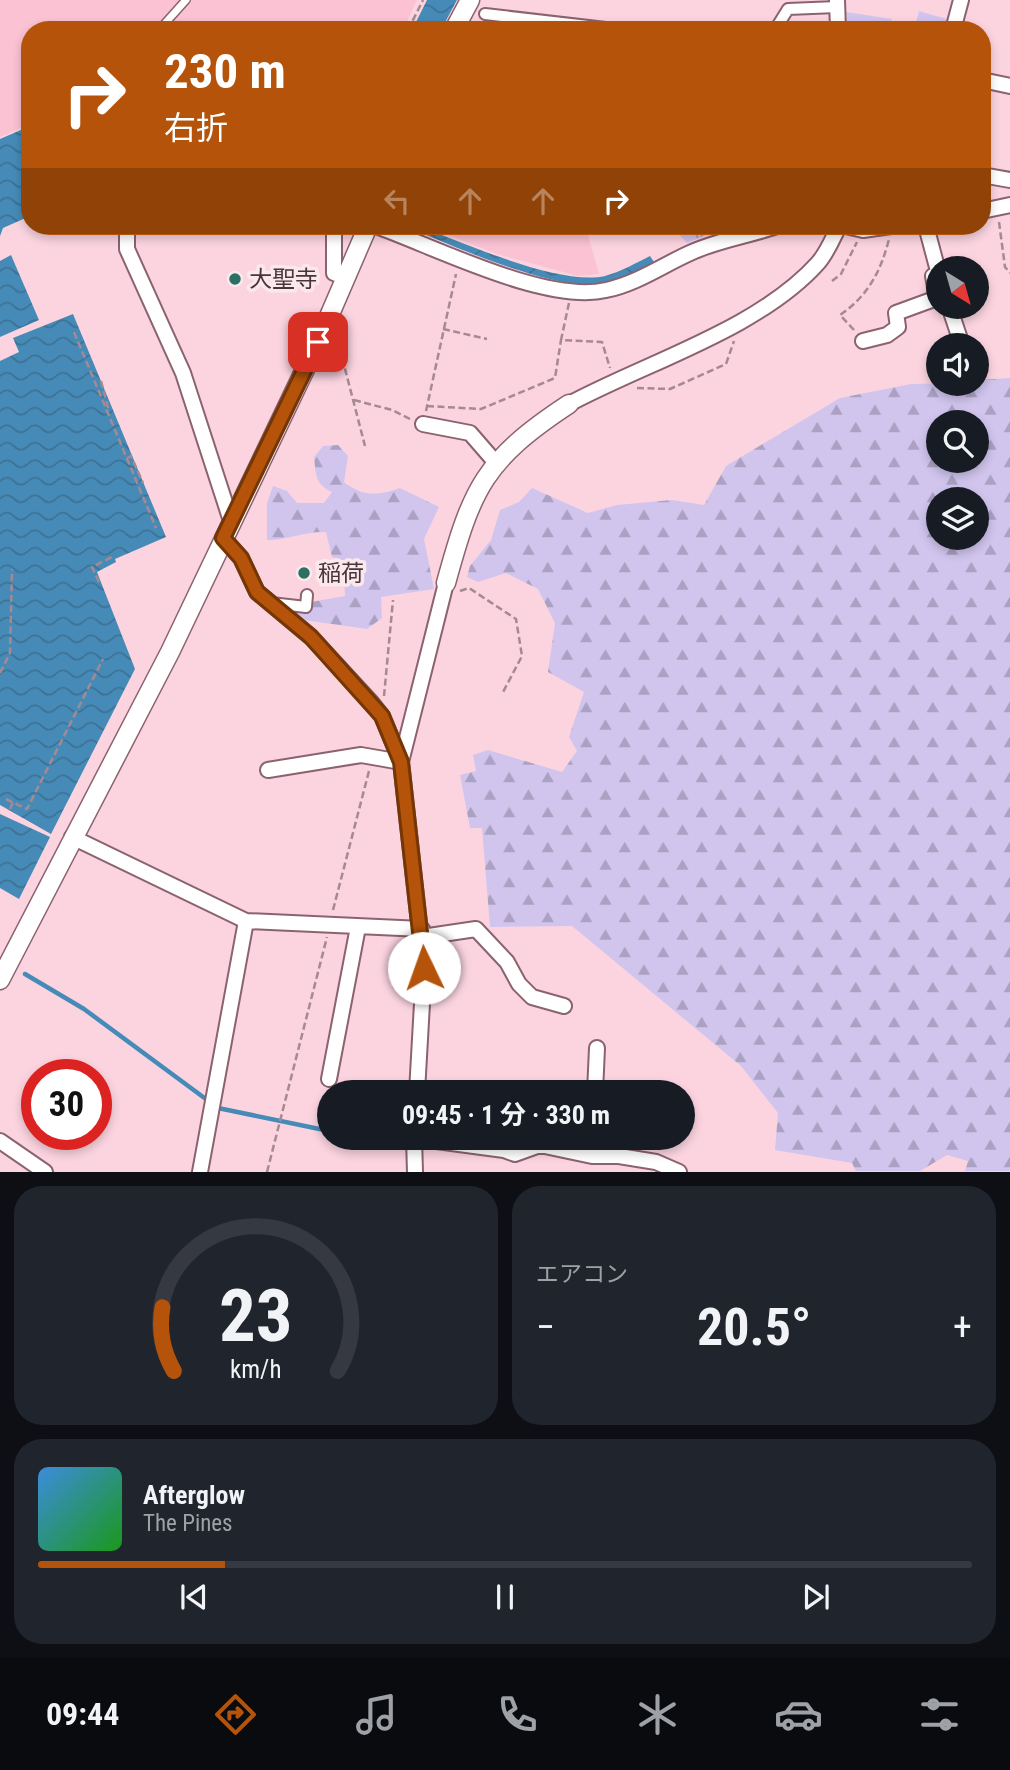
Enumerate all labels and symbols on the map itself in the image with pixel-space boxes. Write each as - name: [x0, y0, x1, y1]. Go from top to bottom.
- north arrow: [926, 256, 989, 318]
- place label: 大聖寺: [249, 266, 318, 293]
- marker: 大聖寺: [227, 271, 243, 287]
- pin: [288, 312, 348, 372]
- place label: 稲荷: [318, 560, 364, 587]
- marker: 稲荷: [296, 565, 312, 581]
- position arrow: [387, 931, 461, 1005]
- speed limit sign: 30: [21, 1059, 112, 1150]

